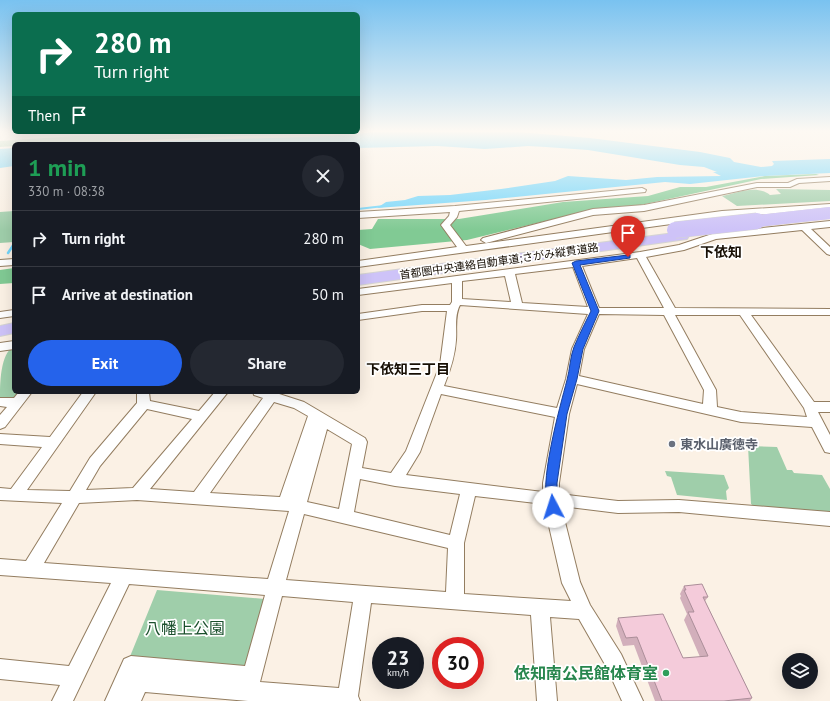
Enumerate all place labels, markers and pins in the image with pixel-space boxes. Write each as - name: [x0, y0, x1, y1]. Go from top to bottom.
- pin: [611, 216, 645, 257]
- place label: 東水山廣徳寺: [680, 436, 758, 453]
- marker: 東水山廣徳寺: [667, 439, 677, 449]
- place label: 依知南公民館体育室: [514, 663, 658, 683]
- marker: 依知南公民館体育室: [661, 668, 671, 678]

